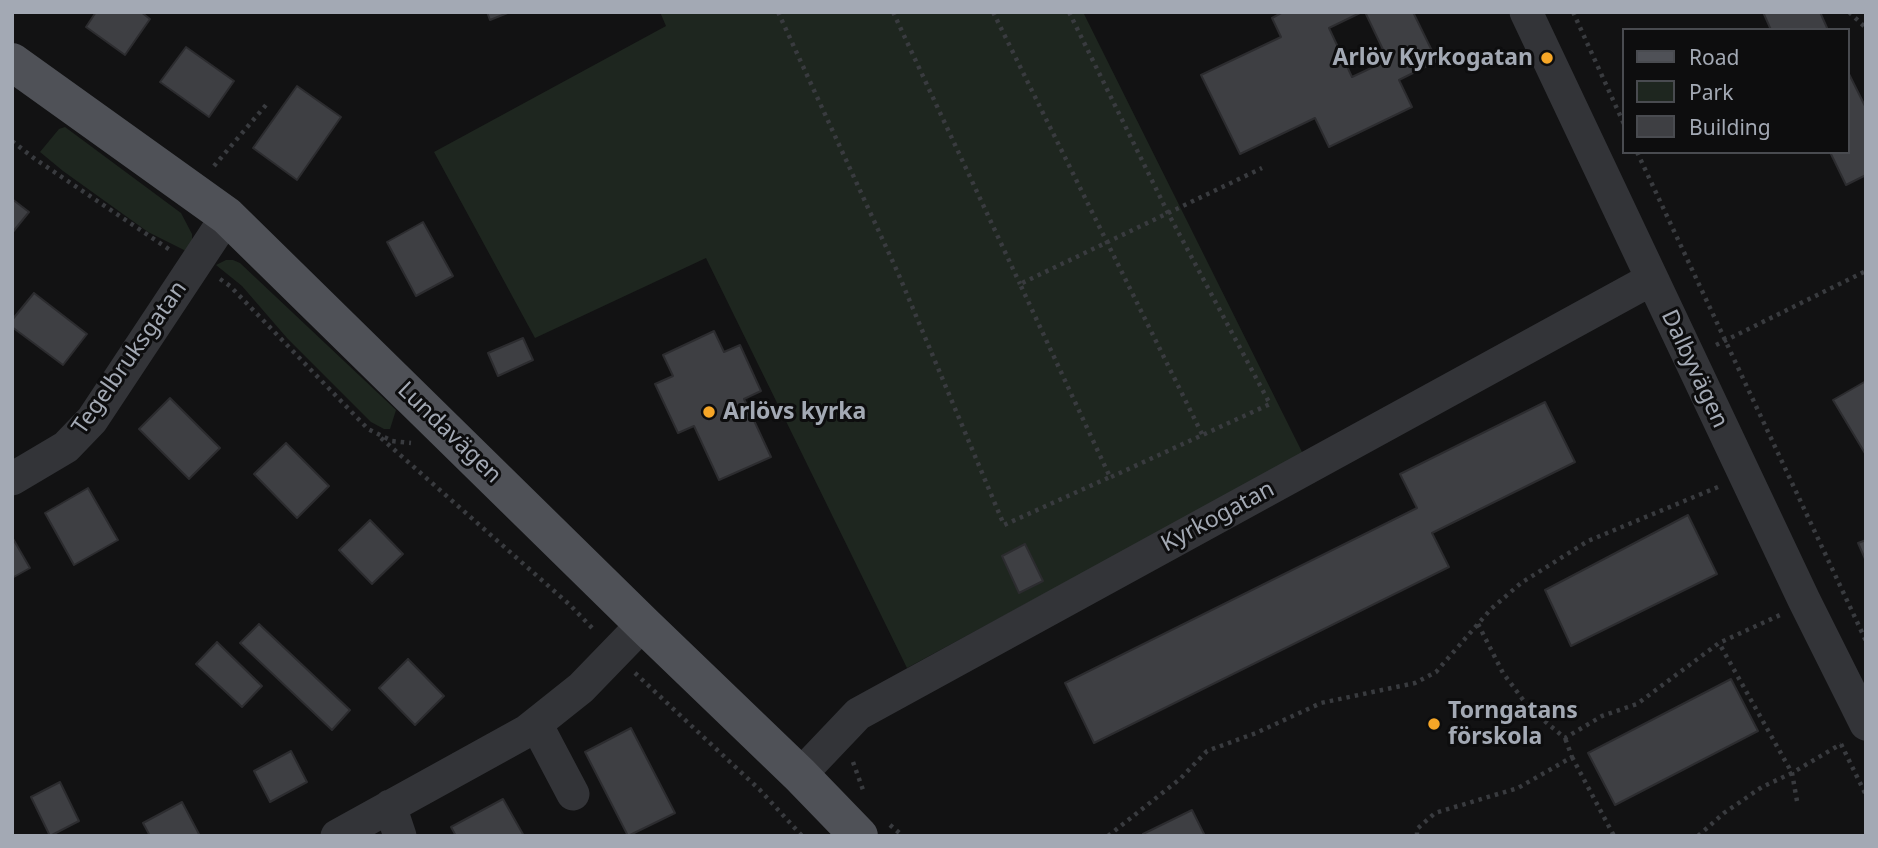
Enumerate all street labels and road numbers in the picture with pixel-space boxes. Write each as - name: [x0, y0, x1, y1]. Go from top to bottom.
- street label: Tegelbruksgatan: [67, 276, 193, 440]
- street label: Dalbyvägen: [1655, 306, 1733, 432]
- street label: Lundavägen: [391, 377, 507, 489]
- street label: Kyrkogatan: [1157, 476, 1279, 558]

